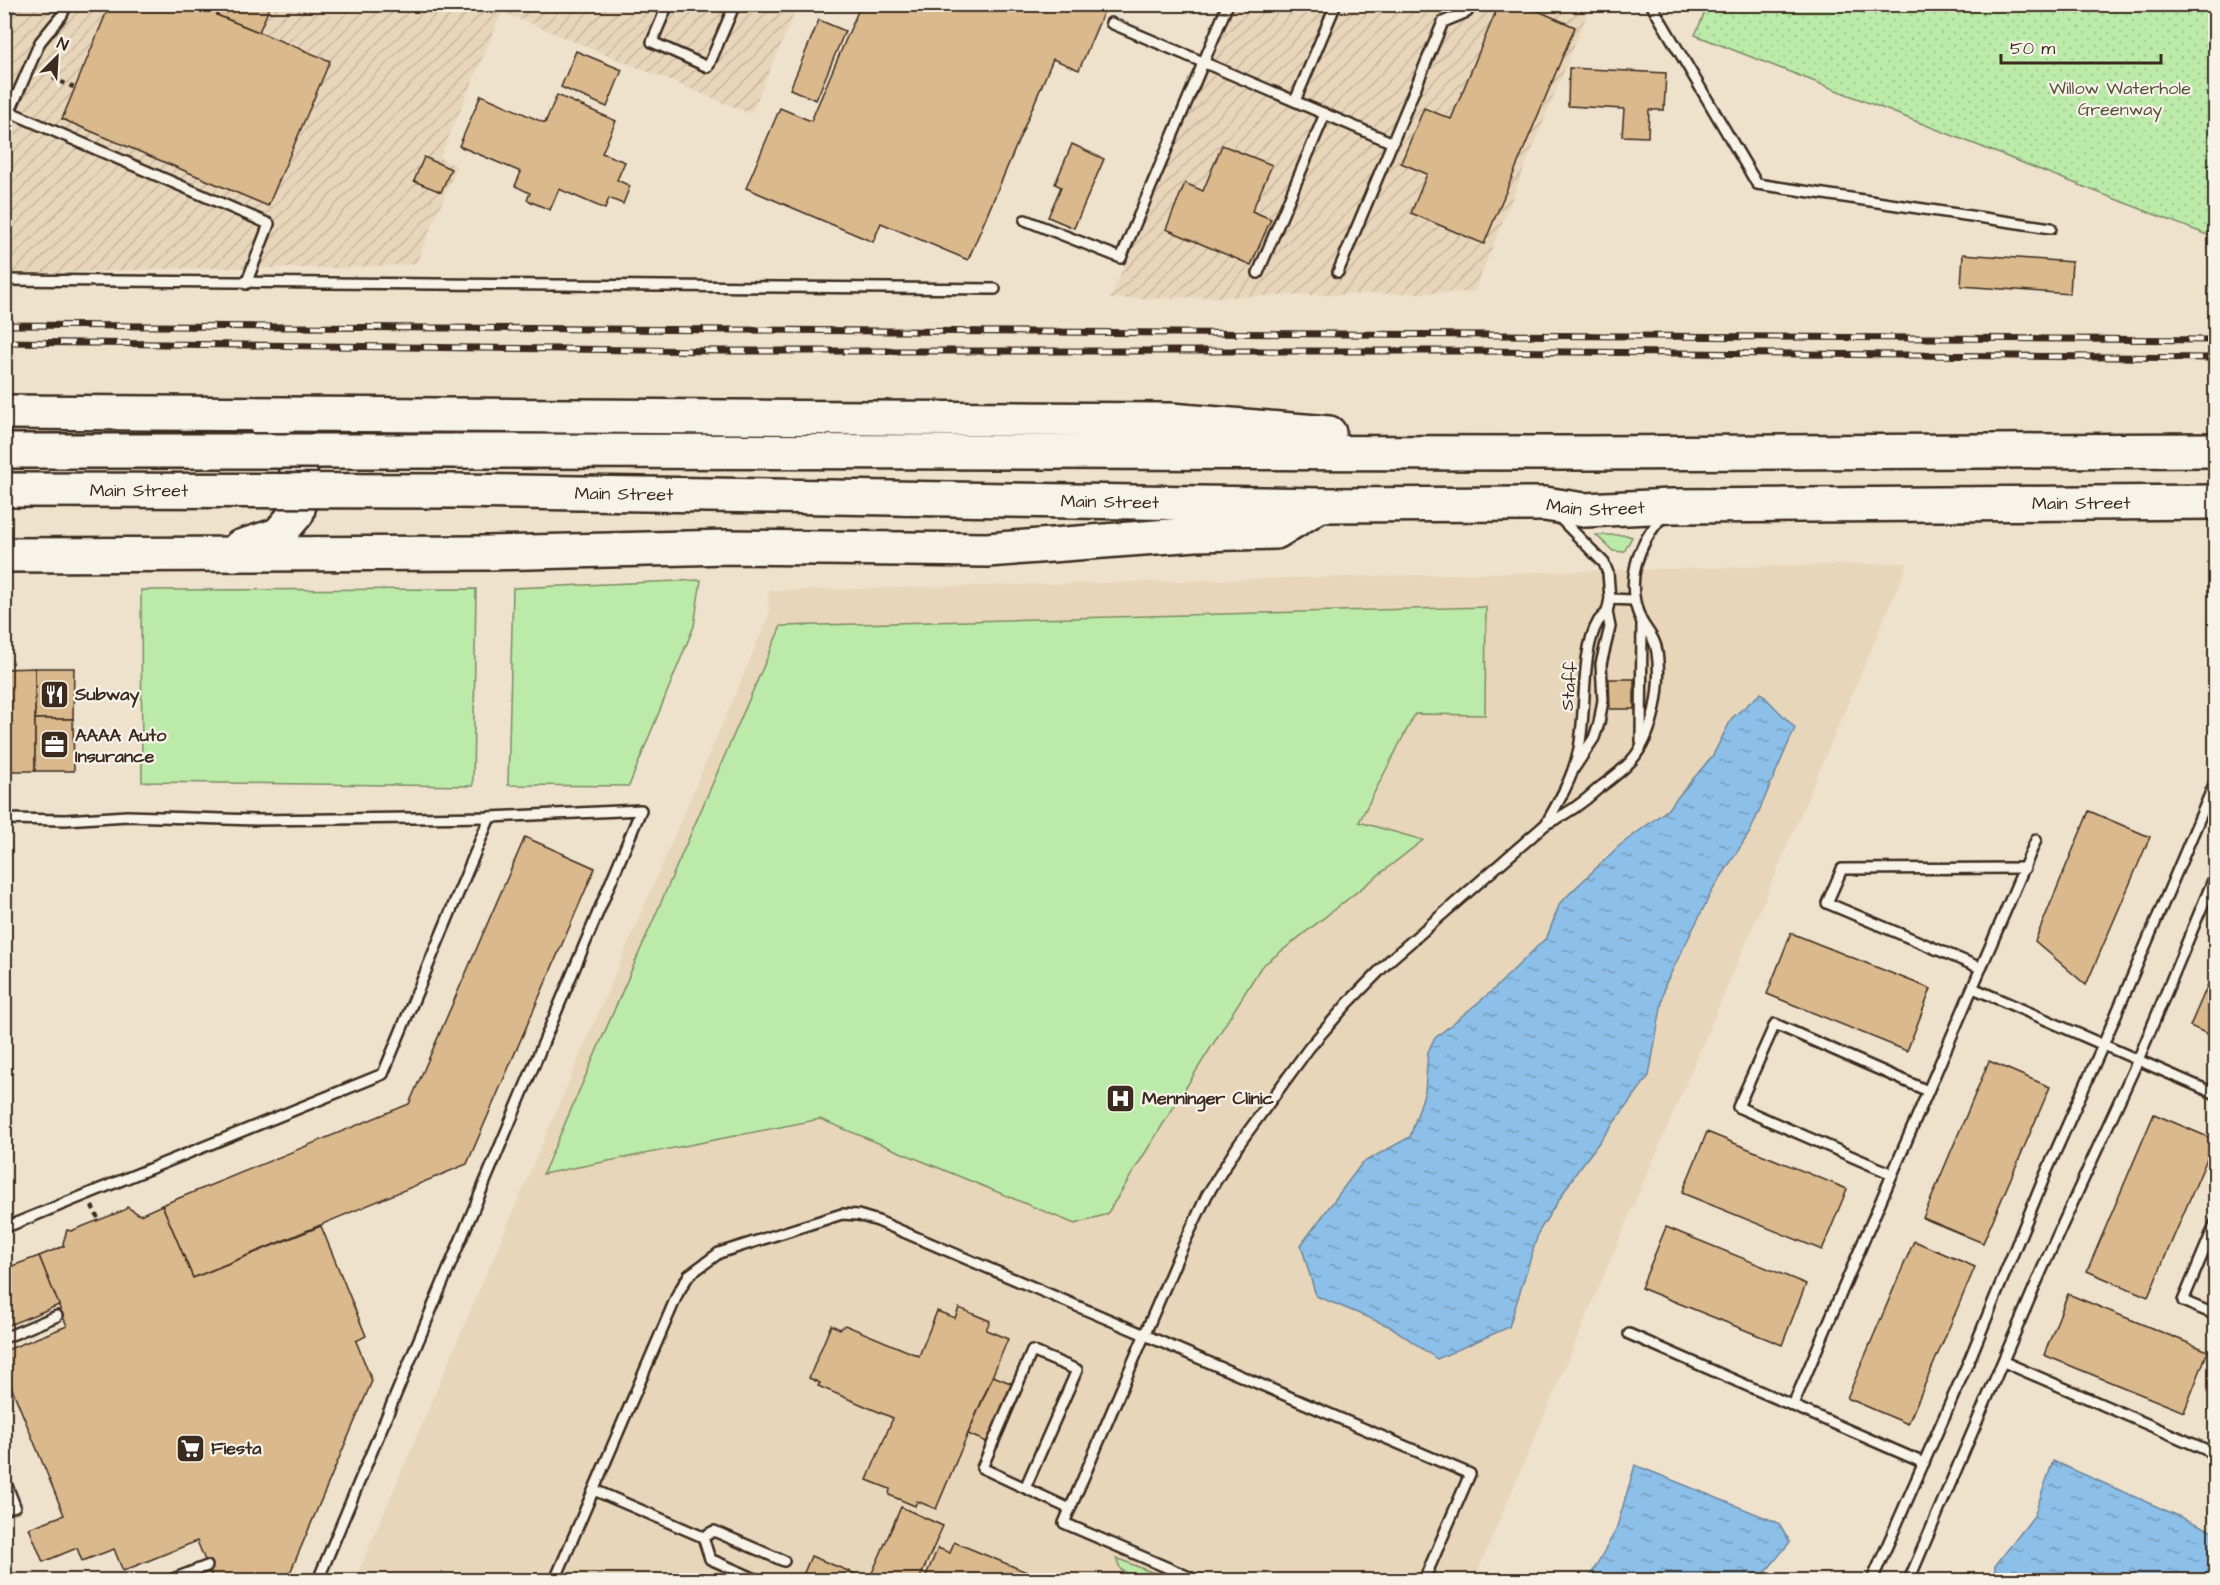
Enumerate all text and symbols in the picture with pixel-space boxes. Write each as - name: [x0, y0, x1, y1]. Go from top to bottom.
- north arrow: [27, 27, 87, 87]
- scale bar: [2001, 27, 2162, 65]
- text: N: [54, 32, 72, 56]
- text: 50 m: [2010, 36, 2055, 61]
- park label: Willow Waterhole Greenway: [2049, 76, 2191, 123]
- street label: Main Street: [90, 478, 189, 503]
- street label: Main Street: [574, 481, 674, 508]
- street label: Main Street: [1060, 489, 1160, 515]
- street label: Main Street: [2032, 491, 2131, 516]
- street label: Main Street: [1545, 492, 1646, 523]
- street label: Staff: [1554, 660, 1585, 712]
- restaurant icon: Subway: [38, 678, 70, 710]
- place label: Subway: [74, 682, 140, 708]
- place label: AAAA Auto Insurance: [75, 723, 167, 769]
- office icon: AAAA Auto Insurance: [38, 729, 70, 761]
- hospital icon: Menninger Clinic: [1105, 1082, 1137, 1114]
- place label: Menninger Clinic: [1142, 1086, 1275, 1112]
- supermarket icon: Fiesta: [174, 1432, 206, 1464]
- place label: Fiesta: [211, 1436, 262, 1461]

